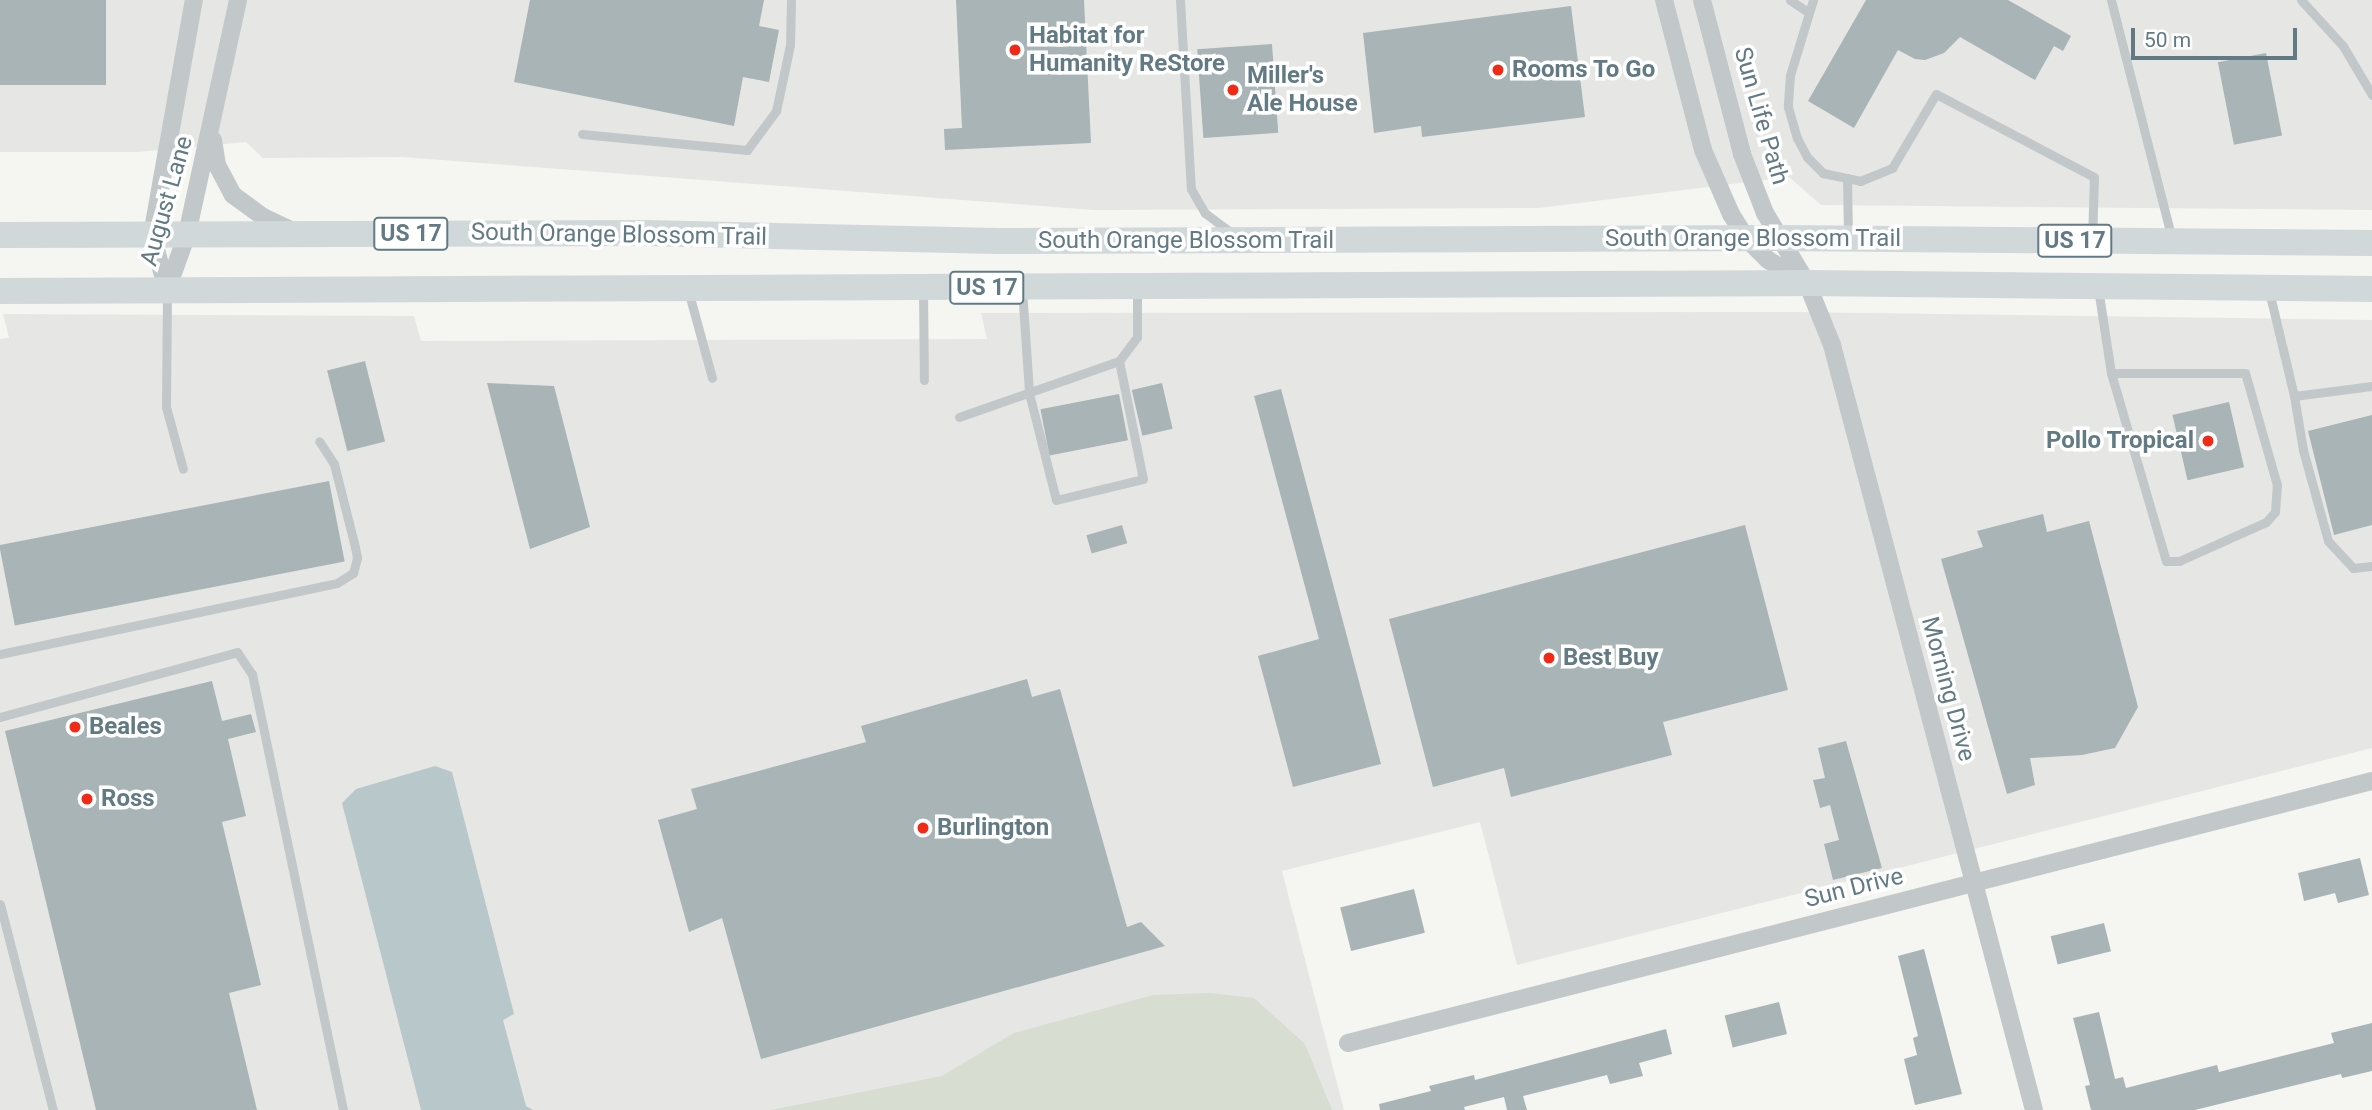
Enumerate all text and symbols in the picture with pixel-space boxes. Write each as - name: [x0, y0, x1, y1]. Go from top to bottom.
- scale bar: [2134, 14, 2300, 58]
- place label: Habitat for Humanity ReStore: [1029, 22, 1225, 78]
- text: 50 m: [2144, 28, 2191, 52]
- marker: Habitat for Humanity ReStore: [1007, 42, 1023, 58]
- street label: Sun Life Path: [1728, 44, 1794, 188]
- place label: Rooms To Go: [1512, 56, 1656, 84]
- place label: Miller's Ale House: [1247, 62, 1358, 118]
- marker: Rooms To Go: [1490, 62, 1506, 78]
- marker: Miller's Ale House: [1225, 82, 1241, 98]
- street label: August Lane: [135, 133, 199, 269]
- road number: US 17: [372, 215, 450, 254]
- street label: South Orange Blossom Trail: [470, 218, 768, 252]
- road number: US 17: [2036, 222, 2114, 260]
- street label: South Orange Blossom Trail: [1605, 225, 1901, 253]
- street label: South Orange Blossom Trail: [1038, 227, 1334, 255]
- road number: US 17: [948, 268, 1026, 308]
- place label: Pollo Tropical: [2045, 427, 2194, 455]
- marker: Pollo Tropical: [2200, 433, 2216, 449]
- street label: Morning Drive: [1915, 614, 1981, 764]
- place label: Best Buy: [1563, 644, 1659, 672]
- marker: Best Buy: [1541, 650, 1557, 666]
- place label: Beales: [89, 713, 162, 741]
- marker: Beales: [67, 719, 83, 735]
- place label: Ross: [101, 785, 155, 813]
- marker: Ross: [79, 791, 95, 807]
- place label: Burlington: [937, 814, 1049, 842]
- marker: Burlington: [915, 820, 931, 836]
- street label: Sun Drive: [1802, 862, 1906, 914]

